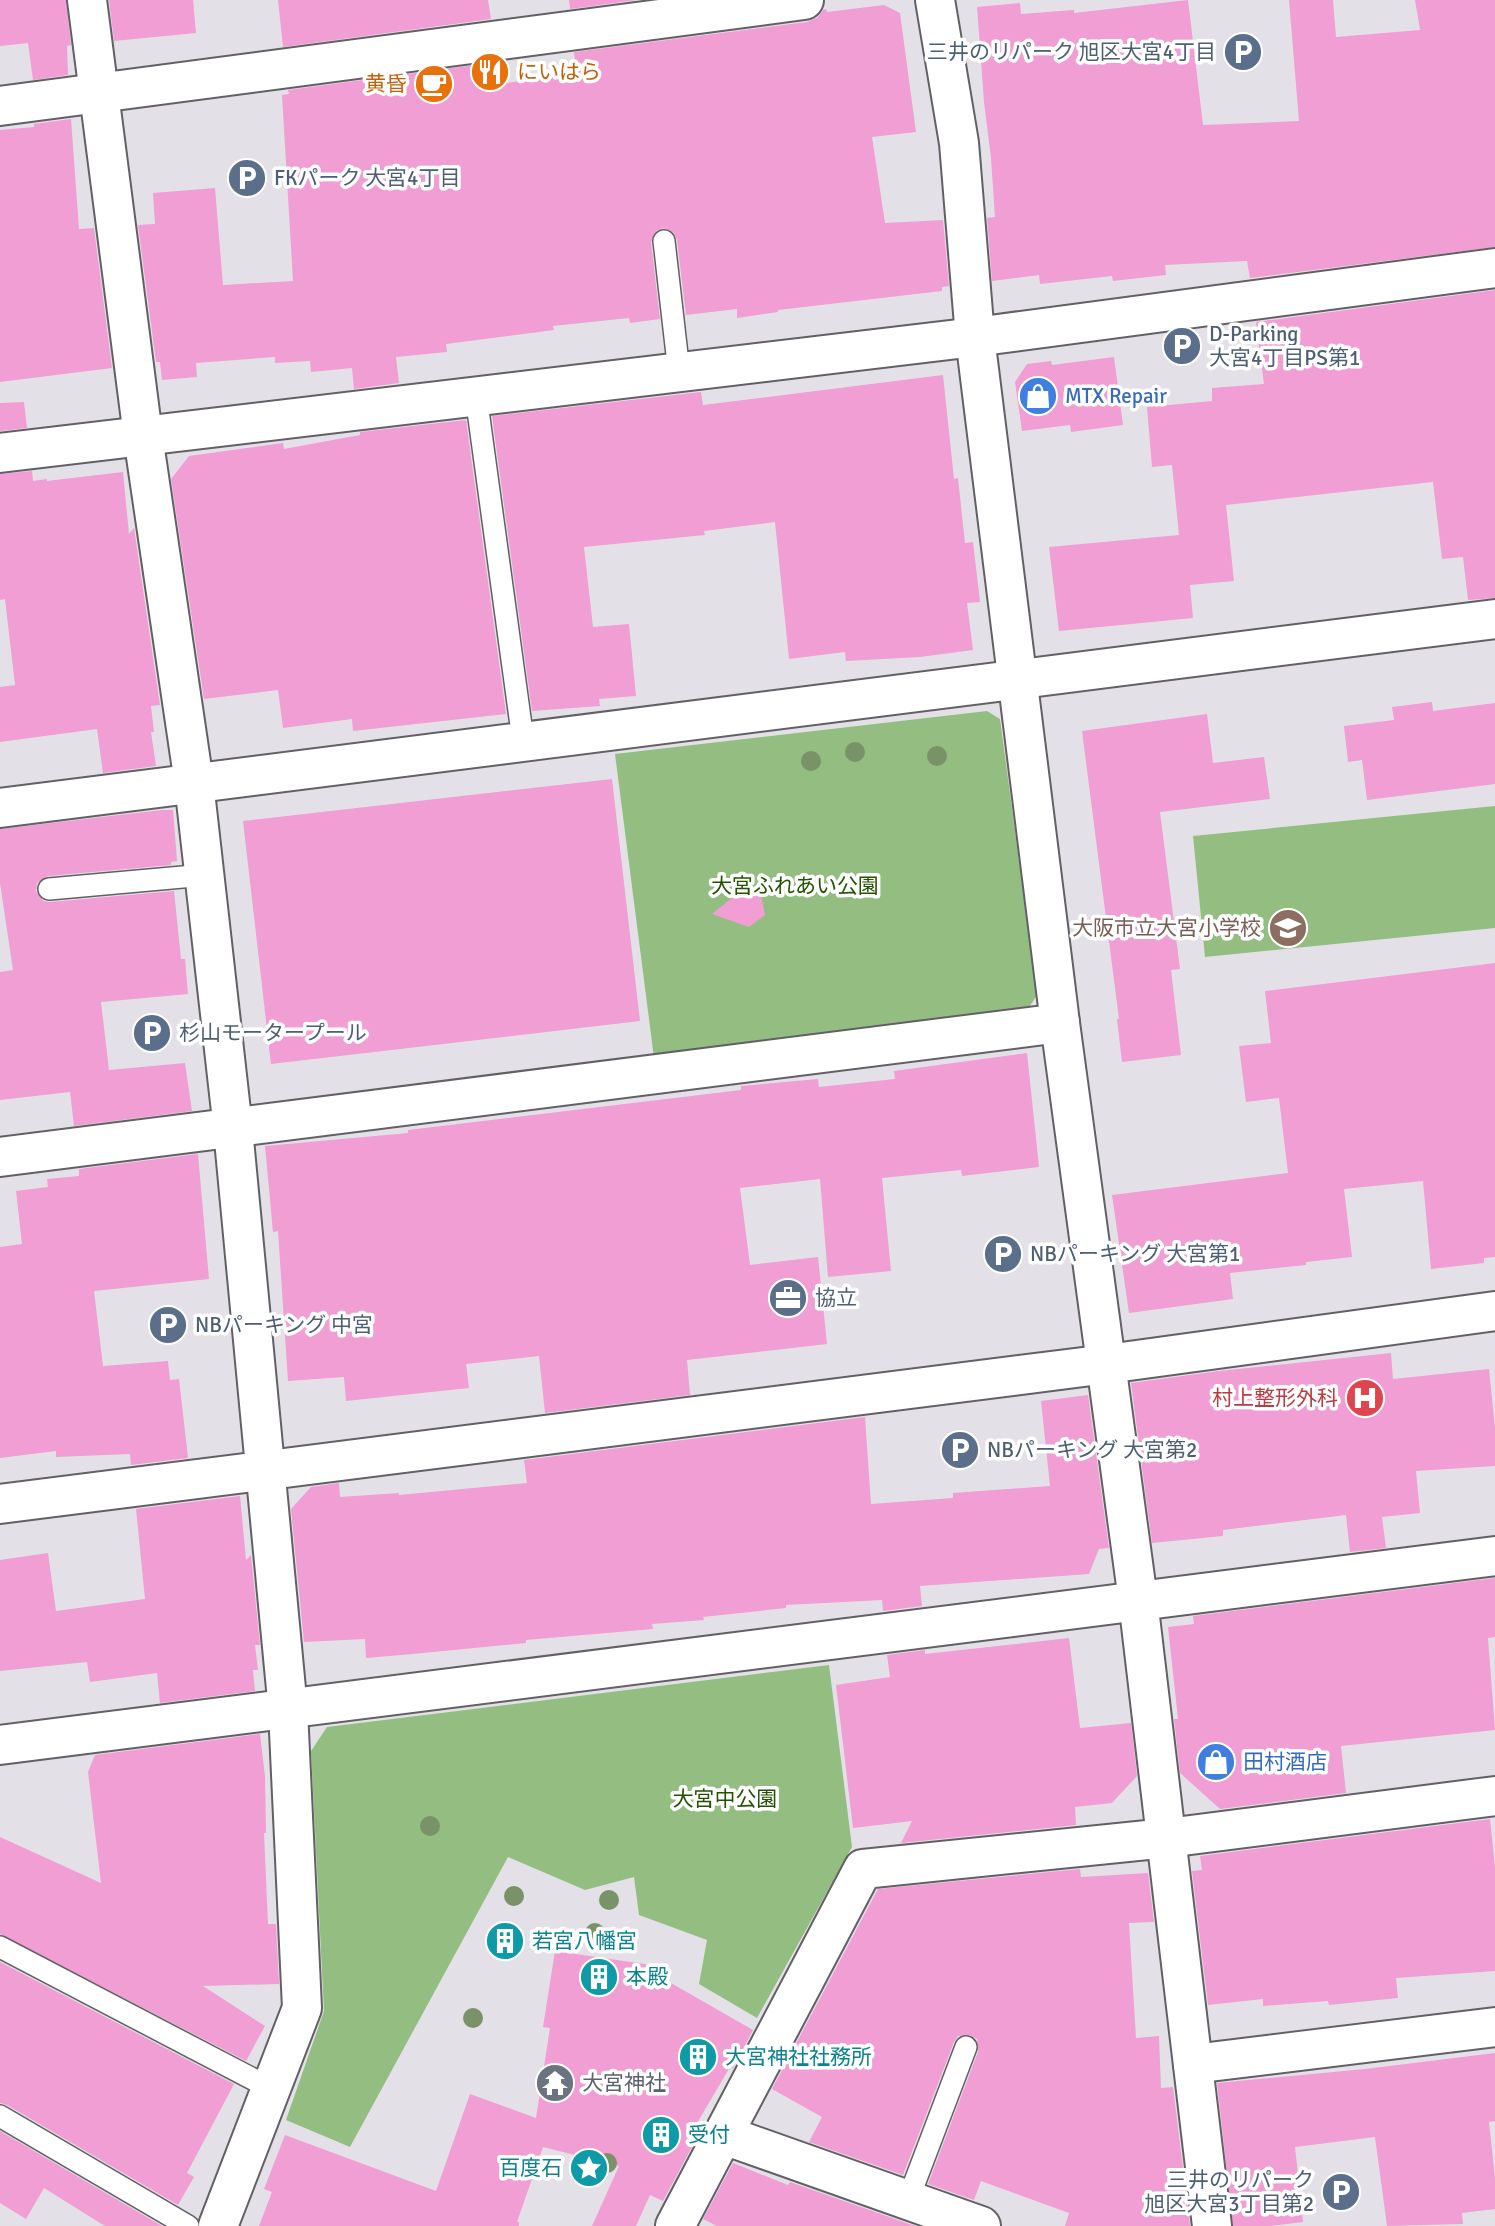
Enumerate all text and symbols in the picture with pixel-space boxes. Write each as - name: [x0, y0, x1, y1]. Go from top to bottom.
- parking icon: 三井のリパーク 旭区大宮4丁目: [1222, 31, 1264, 73]
- place label: 三井のリパーク 旭区大宮4丁目: [927, 39, 1216, 65]
- restaurant icon: にいはら: [469, 51, 511, 93]
- place label: にいはら: [517, 59, 601, 85]
- cafe icon: 黄昏: [413, 63, 455, 105]
- place label: 黄昏: [365, 71, 407, 97]
- parking icon: FKパーク 大宮4丁目: [226, 157, 268, 199]
- place label: FKパーク 大宮4丁目: [274, 165, 460, 191]
- place label: D-Parking 大宮4丁目PS第1: [1209, 321, 1360, 371]
- parking icon: D-Parking 大宮4丁目PS第1: [1161, 325, 1203, 367]
- shop icon: MTX Repair: [1017, 375, 1059, 417]
- place label: MTX Repair: [1065, 383, 1167, 409]
- park label: 大宮ふれあい公園: [711, 873, 879, 899]
- school or university icon: 大阪市立大宮小学校: [1267, 907, 1309, 949]
- place label: 大阪市立大宮小学校: [1072, 915, 1261, 941]
- parking icon: 杉山モータープール: [131, 1012, 173, 1054]
- place label: 杉山モータープール: [179, 1020, 367, 1046]
- parking icon: NBパーキング 大宮第1: [982, 1233, 1024, 1275]
- place label: NBパーキング 大宮第1: [1030, 1241, 1240, 1267]
- office icon: 協立: [767, 1277, 809, 1319]
- place label: 協立: [815, 1285, 857, 1311]
- parking icon: NBパーキング 中宮: [147, 1304, 189, 1346]
- place label: NBパーキング 中宮: [195, 1312, 373, 1338]
- hospital icon: 村上整形外科: [1344, 1377, 1386, 1419]
- place label: 村上整形外科: [1212, 1385, 1338, 1411]
- parking icon: NBパーキング 大宮第2: [939, 1429, 981, 1471]
- place label: NBパーキング 大宮第2: [987, 1437, 1197, 1463]
- shop icon: 田村酒店: [1195, 1741, 1237, 1783]
- place label: 田村酒店: [1243, 1749, 1327, 1775]
- park label: 大宮中公園: [673, 1786, 778, 1812]
- building icon: 若宮八幡宮: [484, 1920, 526, 1962]
- place label: 若宮八幡宮: [532, 1928, 637, 1954]
- building icon: 本殿: [578, 1956, 620, 1998]
- place label: 本殿: [626, 1964, 668, 1990]
- building icon: 大宮神社社務所: [677, 2036, 719, 2078]
- place label: 大宮神社社務所: [725, 2044, 872, 2070]
- temple icon: 大宮神社: [534, 2062, 576, 2104]
- place label: 大宮神社: [582, 2070, 666, 2096]
- building icon: 受付: [640, 2114, 682, 2156]
- place label: 受付: [688, 2122, 730, 2148]
- place icon: 百度石: [568, 2147, 610, 2189]
- place label: 百度石: [499, 2155, 562, 2181]
- place label: 三井のリパーク 旭区大宮3丁目第2: [1144, 2167, 1314, 2217]
- parking icon: 三井のリパーク 旭区大宮3丁目第2: [1320, 2171, 1362, 2213]

